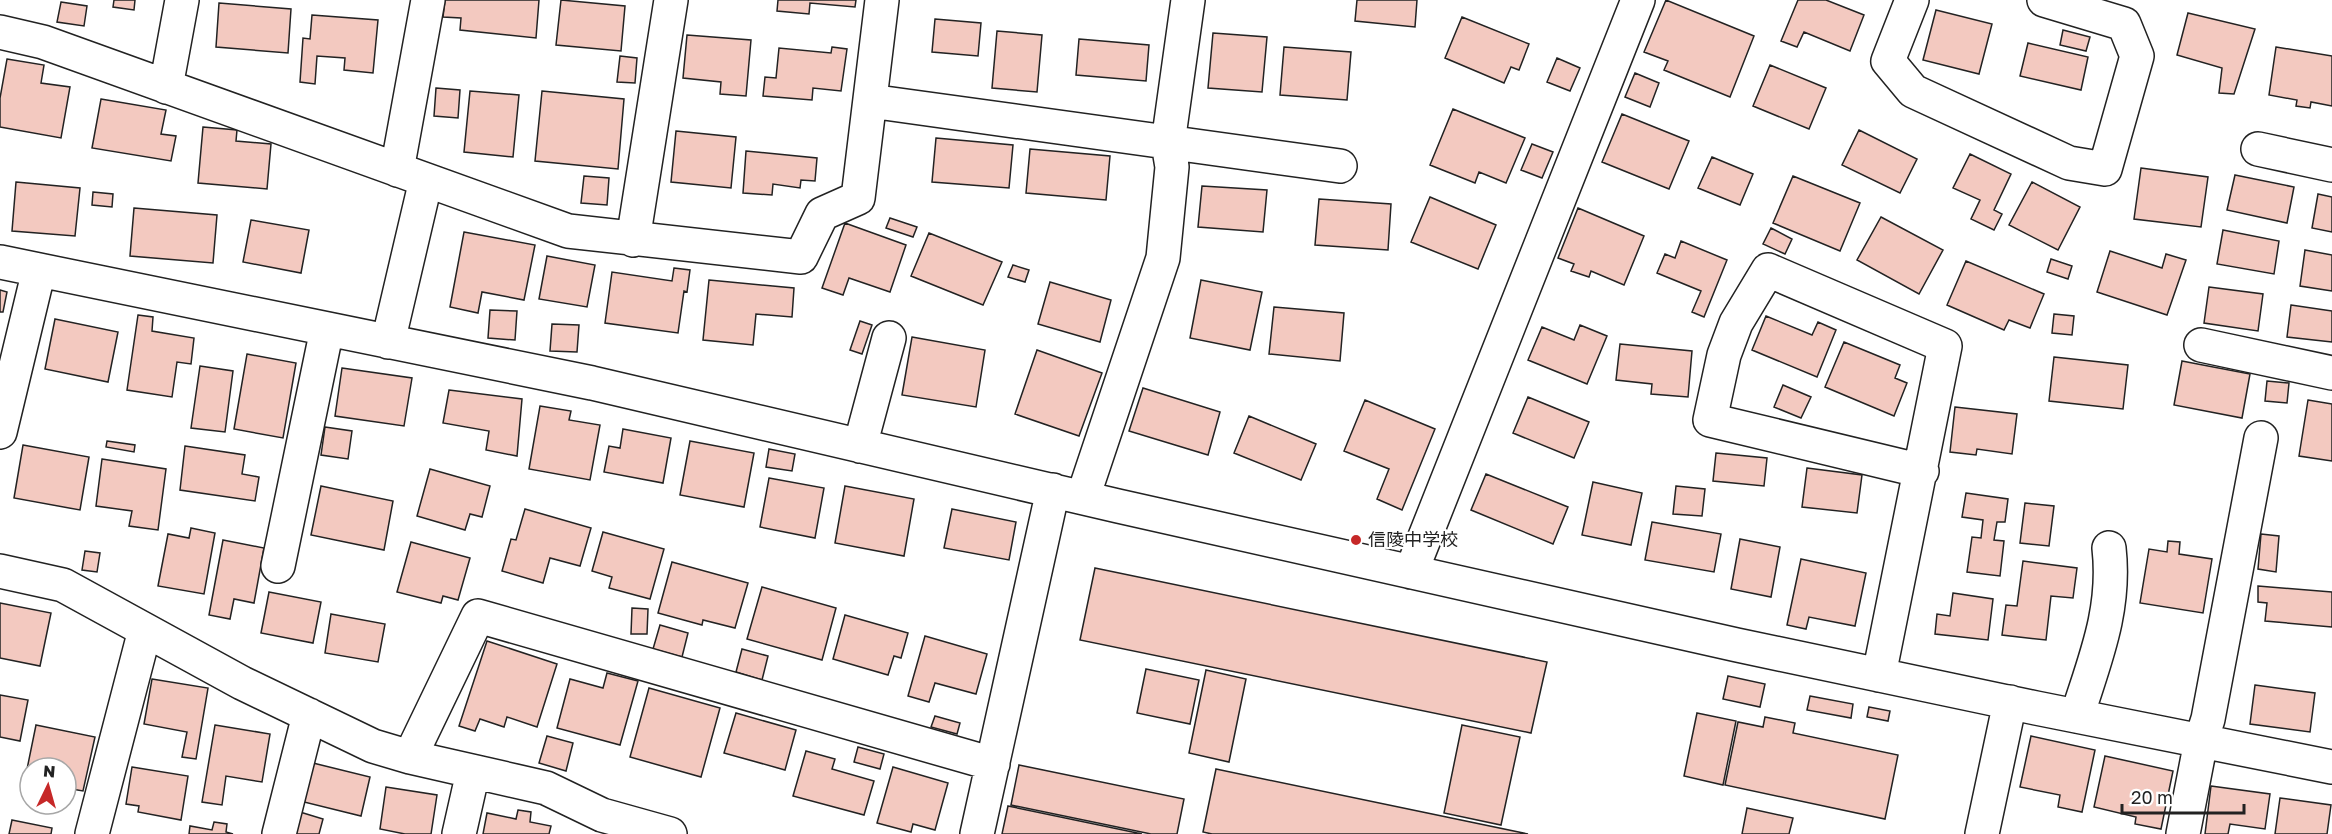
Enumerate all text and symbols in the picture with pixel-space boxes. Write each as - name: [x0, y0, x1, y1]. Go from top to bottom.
- place label: 信陵中学校: [1368, 528, 1458, 550]
- marker: 信陵中学校: [1349, 533, 1363, 547]
- north arrow: [18, 756, 78, 816]
- text: N: [42, 761, 56, 782]
- scale bar: [2122, 777, 2244, 815]
- text: 20 m: [2131, 786, 2173, 808]

